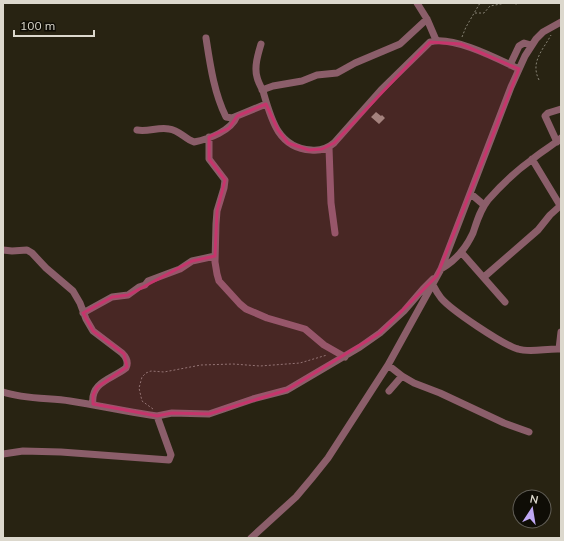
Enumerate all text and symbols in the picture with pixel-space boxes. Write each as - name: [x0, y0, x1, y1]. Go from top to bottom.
- scale bar: [14, 12, 94, 38]
- text: 100 m: [20, 18, 55, 33]
- north arrow: [512, 489, 552, 529]
- text: N: [529, 492, 540, 507]

